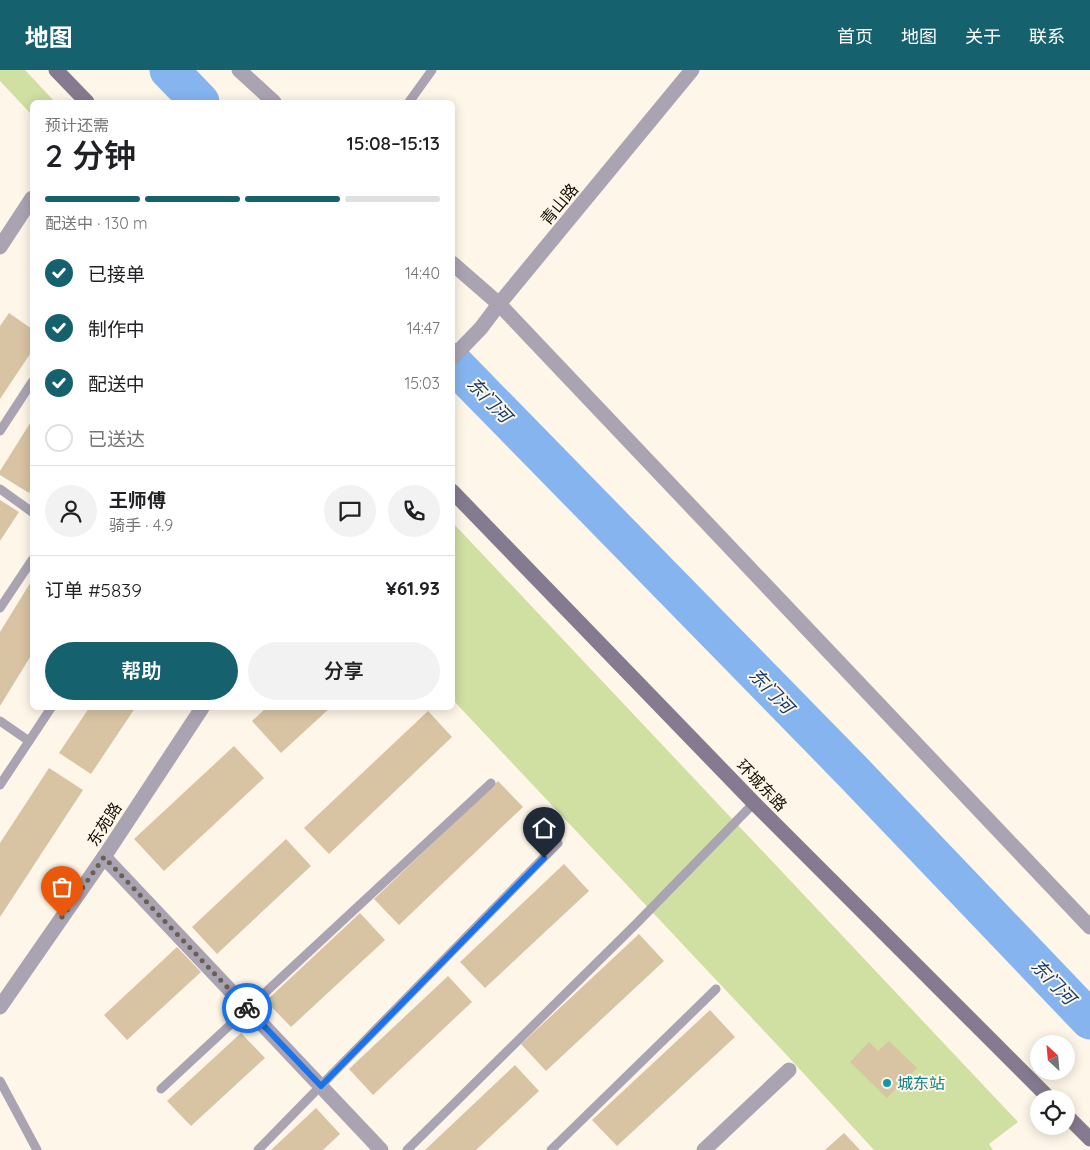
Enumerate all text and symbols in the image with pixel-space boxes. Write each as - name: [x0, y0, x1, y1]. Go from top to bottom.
- text: 地图: [25, 22, 73, 52]
- text: 首页: [837, 25, 873, 48]
- text: 地图: [901, 25, 937, 48]
- text: 关于: [965, 25, 1001, 48]
- text: 联系: [1029, 25, 1065, 48]
- text: 预计还需: [45, 115, 109, 135]
- text: 15:08–15:13: [346, 131, 440, 155]
- text: 2 分钟: [45, 135, 136, 175]
- street label: 青山路: [536, 179, 582, 229]
- text: 配送中 · 130 m: [45, 213, 148, 233]
- icon: check: [45, 259, 73, 287]
- text: 已接单: [88, 262, 145, 286]
- text: 14:40: [405, 263, 440, 283]
- icon: check: [45, 314, 73, 342]
- text: 制作中: [88, 317, 145, 341]
- text: 14:47: [407, 318, 440, 338]
- icon: check: [45, 369, 73, 397]
- text: 配送中: [88, 372, 145, 396]
- water label: 东门河: [462, 372, 518, 429]
- text: 15:03: [404, 373, 440, 393]
- text: 已送达: [88, 427, 145, 451]
- button: person: [45, 485, 97, 537]
- button: chat: [324, 485, 376, 537]
- button: phone: [388, 485, 440, 537]
- text: 王师傅: [109, 488, 166, 512]
- text: 骑手 · 4.9: [109, 515, 173, 535]
- text: ¥61.93: [385, 576, 440, 600]
- text: 订单 #5839: [45, 578, 142, 602]
- button: 帮助: [45, 642, 238, 700]
- button: 分享: [248, 642, 440, 700]
- water label: 东门河: [744, 663, 800, 720]
- street label: 环城东路: [733, 755, 791, 815]
- street label: 东苑路: [83, 798, 125, 850]
- pin: [523, 807, 565, 858]
- icon: home: [530, 814, 558, 842]
- pin: [41, 866, 83, 917]
- icon: bag: [48, 873, 76, 901]
- water label: 东门河: [1026, 954, 1082, 1011]
- courier: [222, 983, 272, 1033]
- icon: bike: [233, 994, 261, 1022]
- north arrow: [1030, 1035, 1075, 1080]
- map controls: [1030, 1035, 1075, 1135]
- place label: 城东站: [897, 1073, 945, 1093]
- marker: 城东站: [881, 1077, 893, 1089]
- button: locate: [1030, 1090, 1075, 1135]

